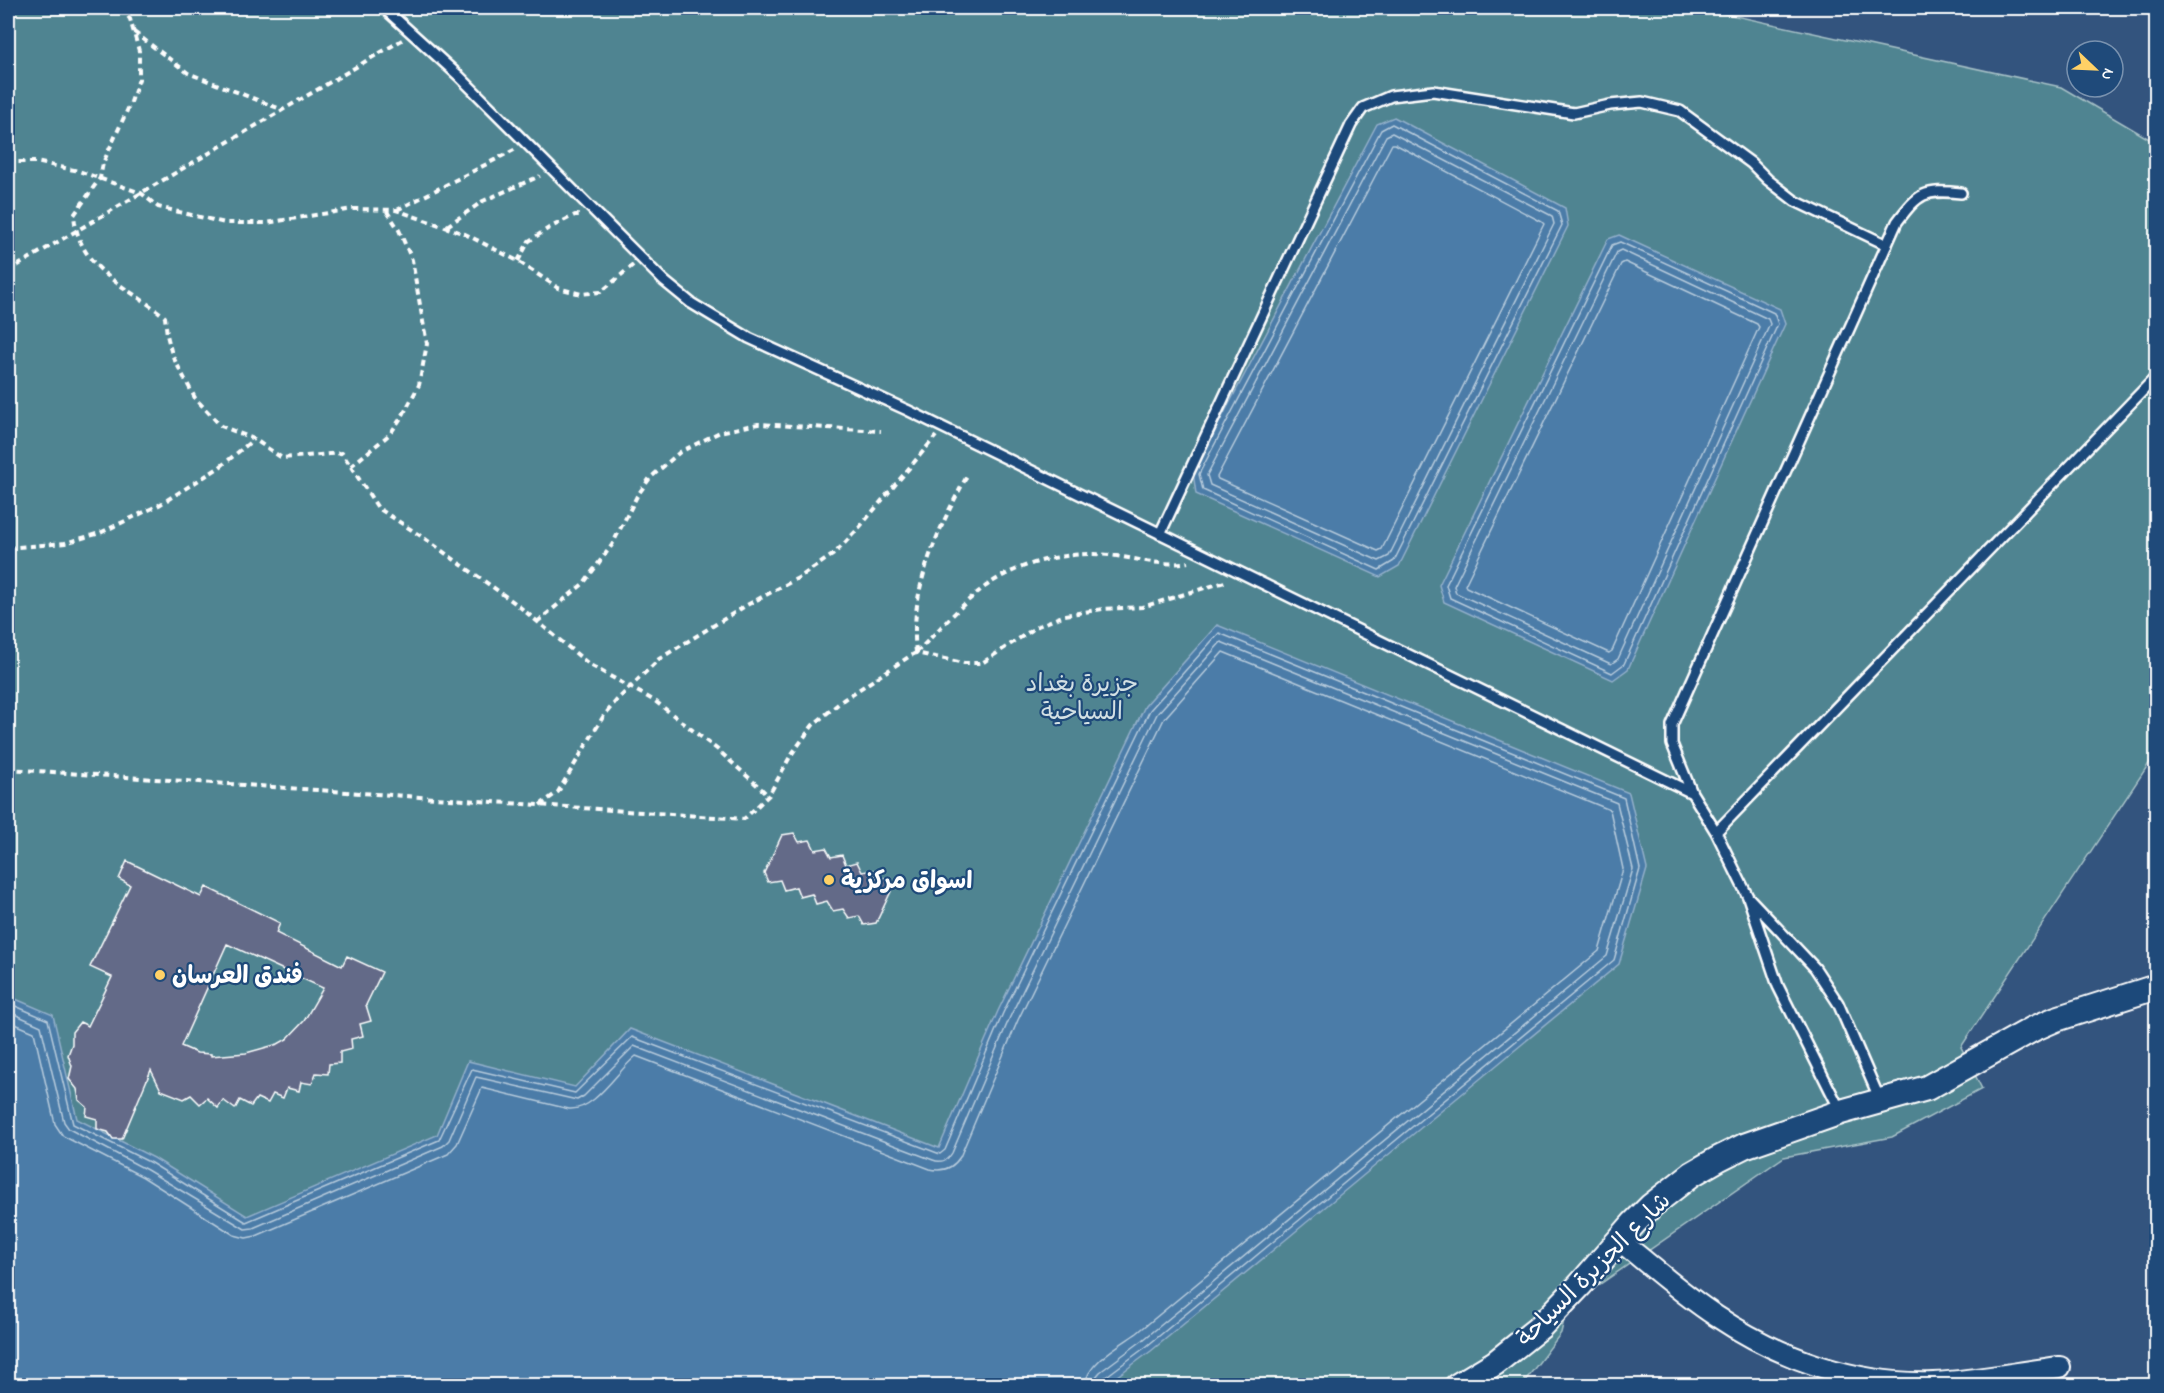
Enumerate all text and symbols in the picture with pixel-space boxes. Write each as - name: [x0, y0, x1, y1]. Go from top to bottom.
- north arrow: [2065, 39, 2125, 99]
- text: N: [2094, 64, 2120, 84]
- park label: جزيرة بغداد السياحية: [1026, 668, 1138, 731]
- place label: اسواق مركزية: [841, 865, 972, 900]
- marker: اسواق مركزية: [822, 873, 836, 887]
- place label: فندق العرسان: [172, 960, 303, 995]
- marker: فندق العرسان: [153, 968, 167, 982]
- street label: شارع الجزيرة السياحة: [1509, 1185, 1680, 1356]

